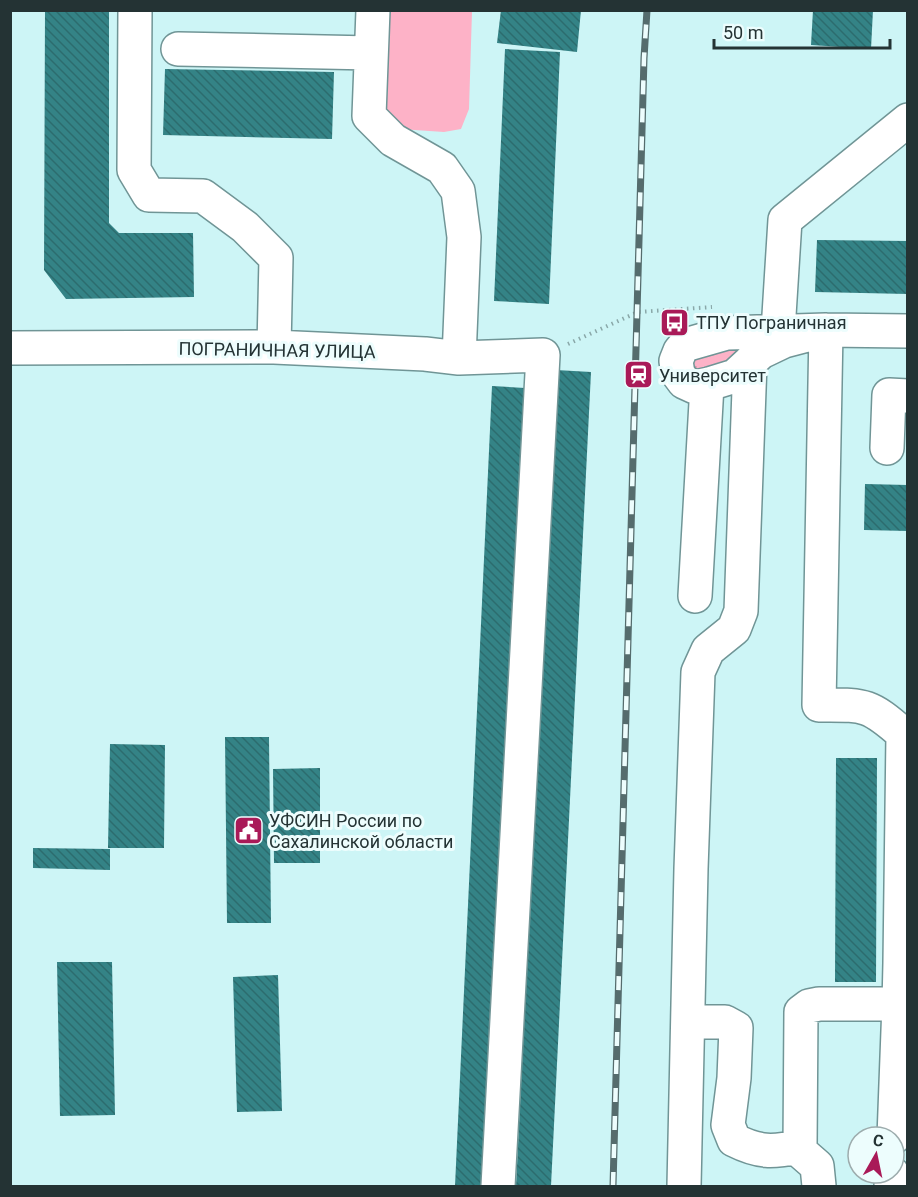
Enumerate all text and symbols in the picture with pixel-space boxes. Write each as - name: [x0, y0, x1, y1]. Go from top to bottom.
- scale bar: [714, 12, 890, 50]
- text: 50 m: [723, 22, 763, 43]
- bus stop icon: ТПУ Пограничная: [659, 306, 691, 338]
- place label: ТПУ Пограничная: [696, 312, 847, 333]
- street label: ПОГРАНИЧНАЯ УЛИЦА: [178, 338, 376, 362]
- station icon: Университет: [622, 359, 654, 391]
- place label: Университет: [659, 365, 766, 386]
- place label: УФСИН России по Сахалинской области: [269, 810, 453, 852]
- public building icon: УФСИН России по Сахалинской области: [232, 814, 264, 846]
- north arrow: [846, 1125, 906, 1185]
- text: С: [872, 1130, 885, 1151]

